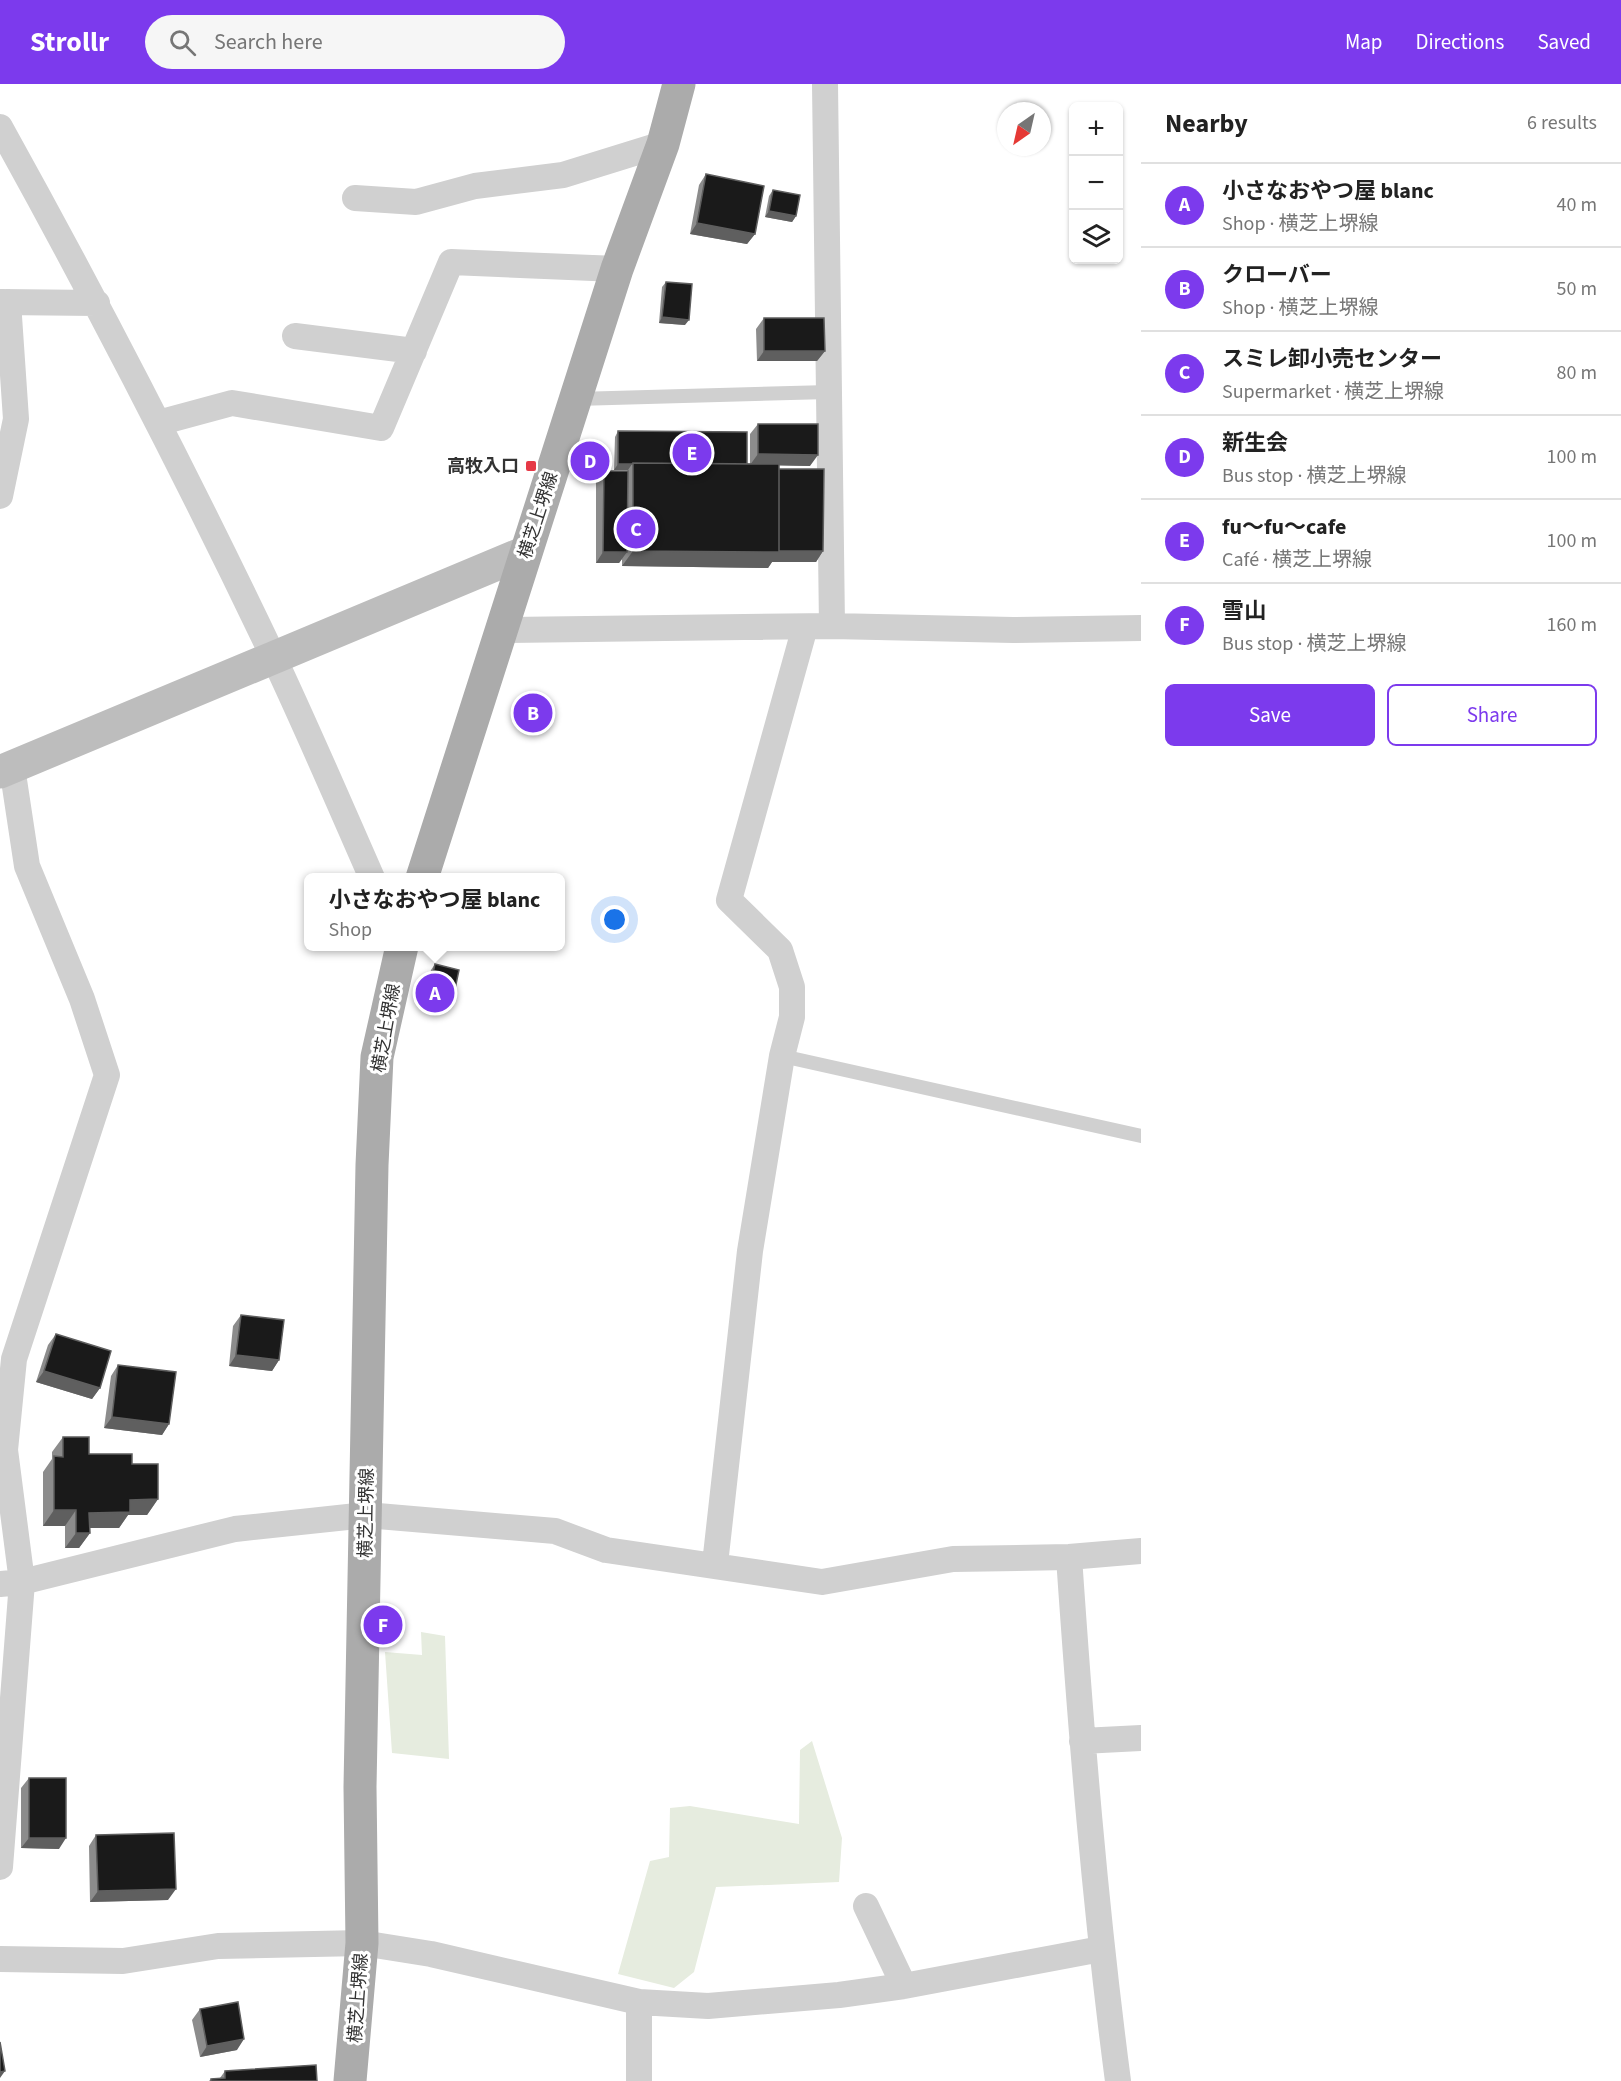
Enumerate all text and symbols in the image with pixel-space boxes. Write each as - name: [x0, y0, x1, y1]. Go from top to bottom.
- search box: [145, 15, 565, 69]
- text: Strollr: [30, 22, 109, 62]
- icon: search: [166, 26, 199, 59]
- text: Search here: [214, 26, 323, 58]
- text: Map: [1345, 27, 1383, 57]
- text: Directions: [1416, 27, 1504, 57]
- text: Saved: [1537, 27, 1591, 57]
- north arrow: [997, 102, 1051, 156]
- map controls: [1069, 102, 1123, 264]
- button: +: [1069, 102, 1123, 156]
- text: Nearby: [1165, 105, 1248, 142]
- text: 6 results: [1527, 109, 1597, 137]
- button: −: [1069, 156, 1123, 210]
- text: 小さなおやつ屋 blanc: [1222, 175, 1434, 207]
- text: A: [1179, 191, 1190, 219]
- text: 40 m: [1557, 191, 1597, 219]
- button: layers: [1069, 210, 1123, 264]
- text: Shop · 横芝上堺線: [1222, 210, 1378, 238]
- text: クローバー: [1222, 259, 1332, 291]
- text: B: [1178, 275, 1191, 303]
- text: 50 m: [1557, 275, 1597, 303]
- text: Shop · 横芝上堺線: [1222, 294, 1378, 322]
- text: スミレ卸小売センター: [1222, 343, 1442, 375]
- text: C: [1179, 359, 1190, 387]
- text: 80 m: [1557, 359, 1597, 387]
- text: Supermarket · 横芝上堺線: [1222, 378, 1444, 406]
- text: 新生会: [1222, 427, 1288, 459]
- pin: E: [672, 430, 712, 476]
- pin: D: [570, 438, 610, 484]
- text: D: [1178, 443, 1191, 471]
- text: 100 m: [1547, 443, 1597, 471]
- place label: 高牧入口: [447, 454, 519, 479]
- marker: 高牧入口: [524, 459, 538, 473]
- text: Bus stop · 横芝上堺線: [1222, 462, 1406, 490]
- street label: 横芝上堺線: [513, 468, 564, 562]
- pin: C: [616, 506, 656, 552]
- text: fu～fu～cafe: [1222, 511, 1346, 543]
- text: E: [1179, 527, 1190, 555]
- text: 100 m: [1547, 527, 1597, 555]
- text: Café · 横芝上堺線: [1222, 546, 1372, 574]
- text: 雪山: [1222, 595, 1266, 627]
- text: F: [1179, 611, 1190, 639]
- text: 160 m: [1547, 611, 1597, 639]
- text: Bus stop · 横芝上堺線: [1222, 630, 1406, 658]
- button: Save: [1165, 684, 1375, 746]
- button: Share: [1387, 684, 1597, 746]
- pin: B: [514, 690, 552, 736]
- popup: [304, 873, 565, 951]
- text: 小さなおやつ屋 blanc: [329, 884, 540, 916]
- your location: [600, 905, 629, 934]
- text: Shop: [329, 916, 372, 944]
- pin: A: [416, 970, 454, 1016]
- street label: 横芝上堺線: [366, 982, 407, 1075]
- street label: 横芝上堺線: [353, 1468, 380, 1558]
- pin: F: [364, 1602, 403, 1648]
- street label: 横芝上堺線: [343, 1952, 374, 2044]

